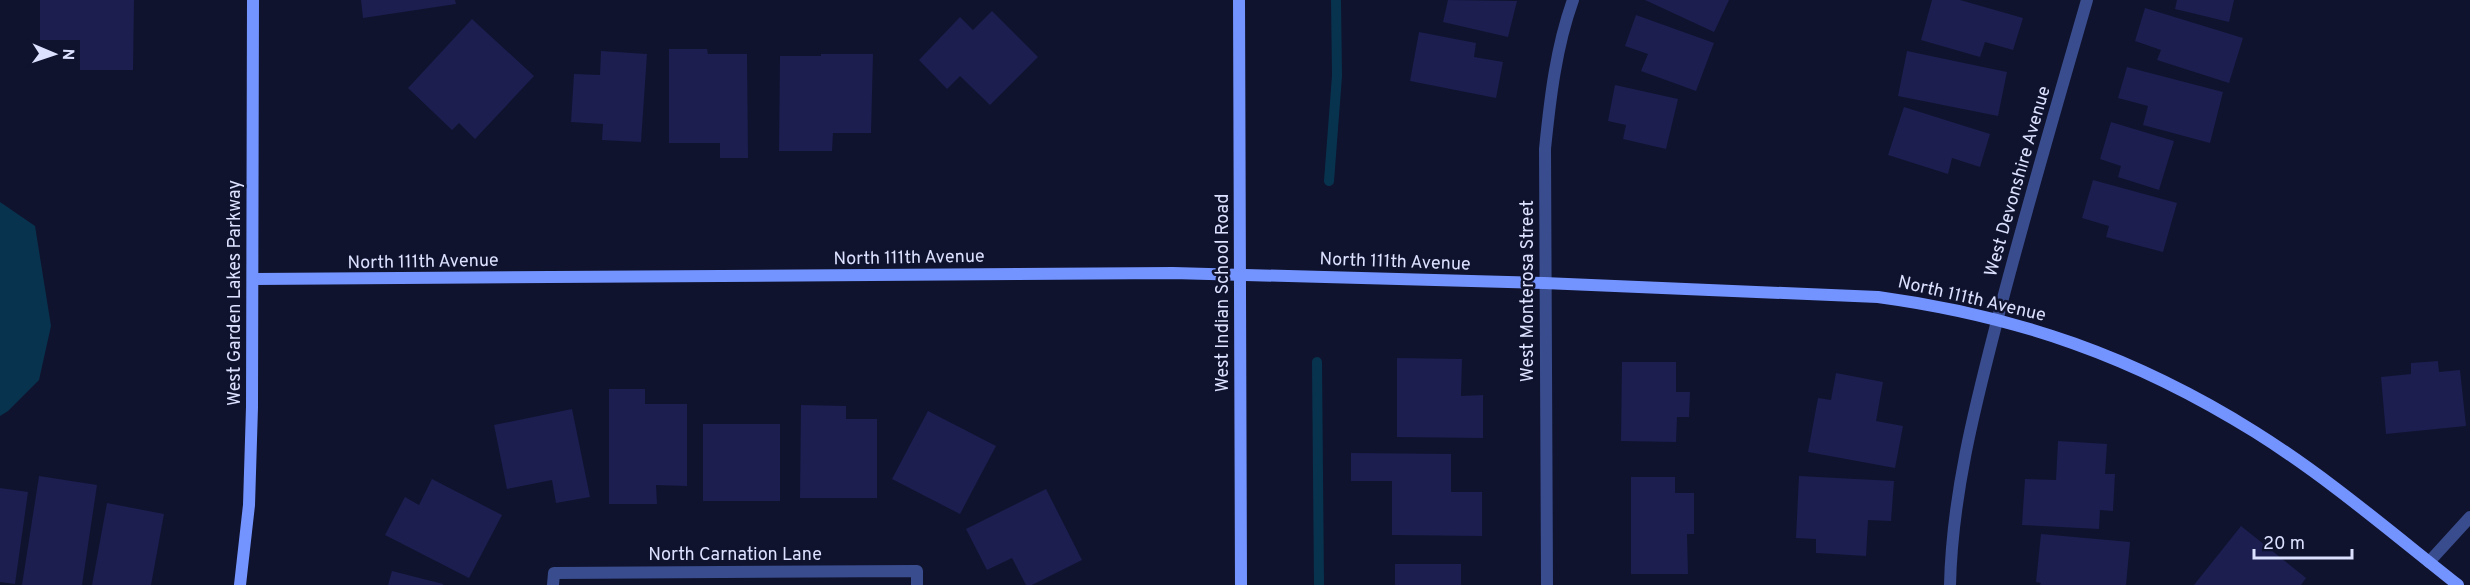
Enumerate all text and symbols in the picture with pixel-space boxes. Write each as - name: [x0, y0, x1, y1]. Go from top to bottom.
- north arrow: [24, 24, 84, 84]
- text: N: [57, 48, 77, 61]
- street label: West Devonshire Avenue: [1980, 83, 2057, 279]
- street label: West Garden Lakes Parkway: [224, 180, 247, 406]
- street label: West Indian School Road: [1212, 194, 1235, 392]
- street label: West Monterosa Street: [1517, 200, 1540, 382]
- street label: North 111th Avenue: [833, 246, 985, 271]
- street label: North 111th Avenue: [1319, 248, 1471, 277]
- street label: North 111th Avenue: [347, 250, 499, 275]
- street label: North 111th Avenue: [1895, 271, 2048, 328]
- scale bar: [2254, 522, 2352, 560]
- text: 20 m: [2263, 533, 2305, 556]
- street label: North Carnation Lane: [648, 544, 822, 567]

